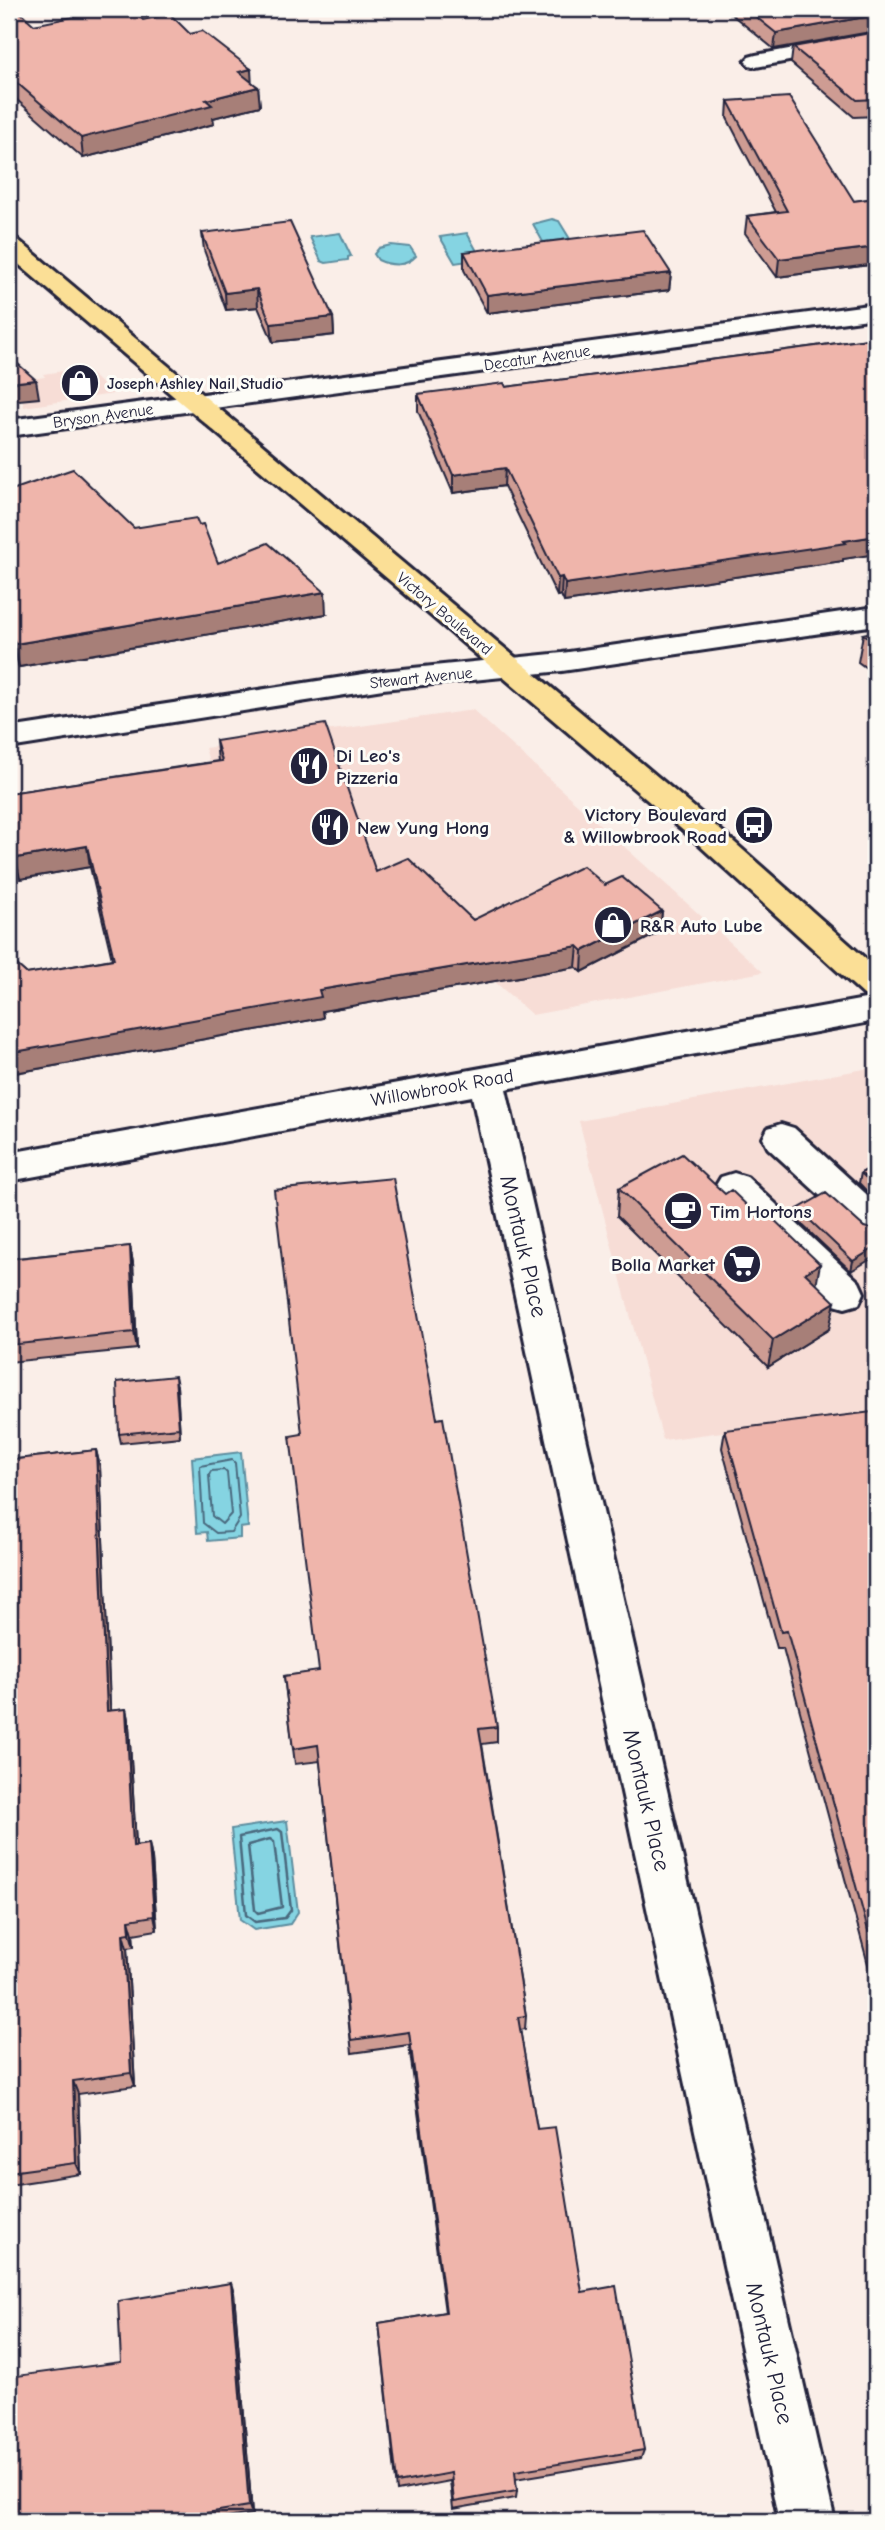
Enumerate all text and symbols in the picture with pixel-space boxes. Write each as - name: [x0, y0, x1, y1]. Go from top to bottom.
- street label: Decatur Avenue: [483, 342, 591, 374]
- shop icon: Joseph Ashley Nail Studio: [59, 362, 101, 404]
- place label: Joseph Ashley Nail Studio: [107, 375, 283, 393]
- street label: Bryson Avenue: [52, 400, 155, 432]
- street label: Victory Boulevard: [393, 569, 495, 659]
- street label: Stewart Avenue: [369, 664, 474, 692]
- restaurant icon: Di Leo's Pizzeria: [288, 745, 330, 787]
- place label: Di Leo's Pizzeria: [336, 745, 400, 789]
- place label: Victory Boulevard & Willowbrook Road: [564, 804, 727, 848]
- bus stop icon: Victory Boulevard & Willowbrook Road: [733, 804, 775, 846]
- restaurant icon: New Yung Hong: [309, 806, 351, 848]
- place label: New Yung Hong: [357, 817, 490, 839]
- shop icon: R&R Auto Lube: [592, 904, 634, 946]
- place label: R&R Auto Lube: [640, 915, 762, 937]
- street label: Willowbrook Road: [369, 1065, 515, 1111]
- street label: Montauk Place: [494, 1172, 553, 1320]
- cafe icon: Tim Hortons: [662, 1190, 704, 1232]
- place label: Tim Hortons: [710, 1201, 812, 1223]
- supermarket icon: Bolla Market: [721, 1243, 763, 1285]
- place label: Bolla Market: [611, 1254, 716, 1276]
- street label: Montauk Place: [617, 1726, 676, 1874]
- street label: Montauk Place: [740, 2279, 799, 2427]

